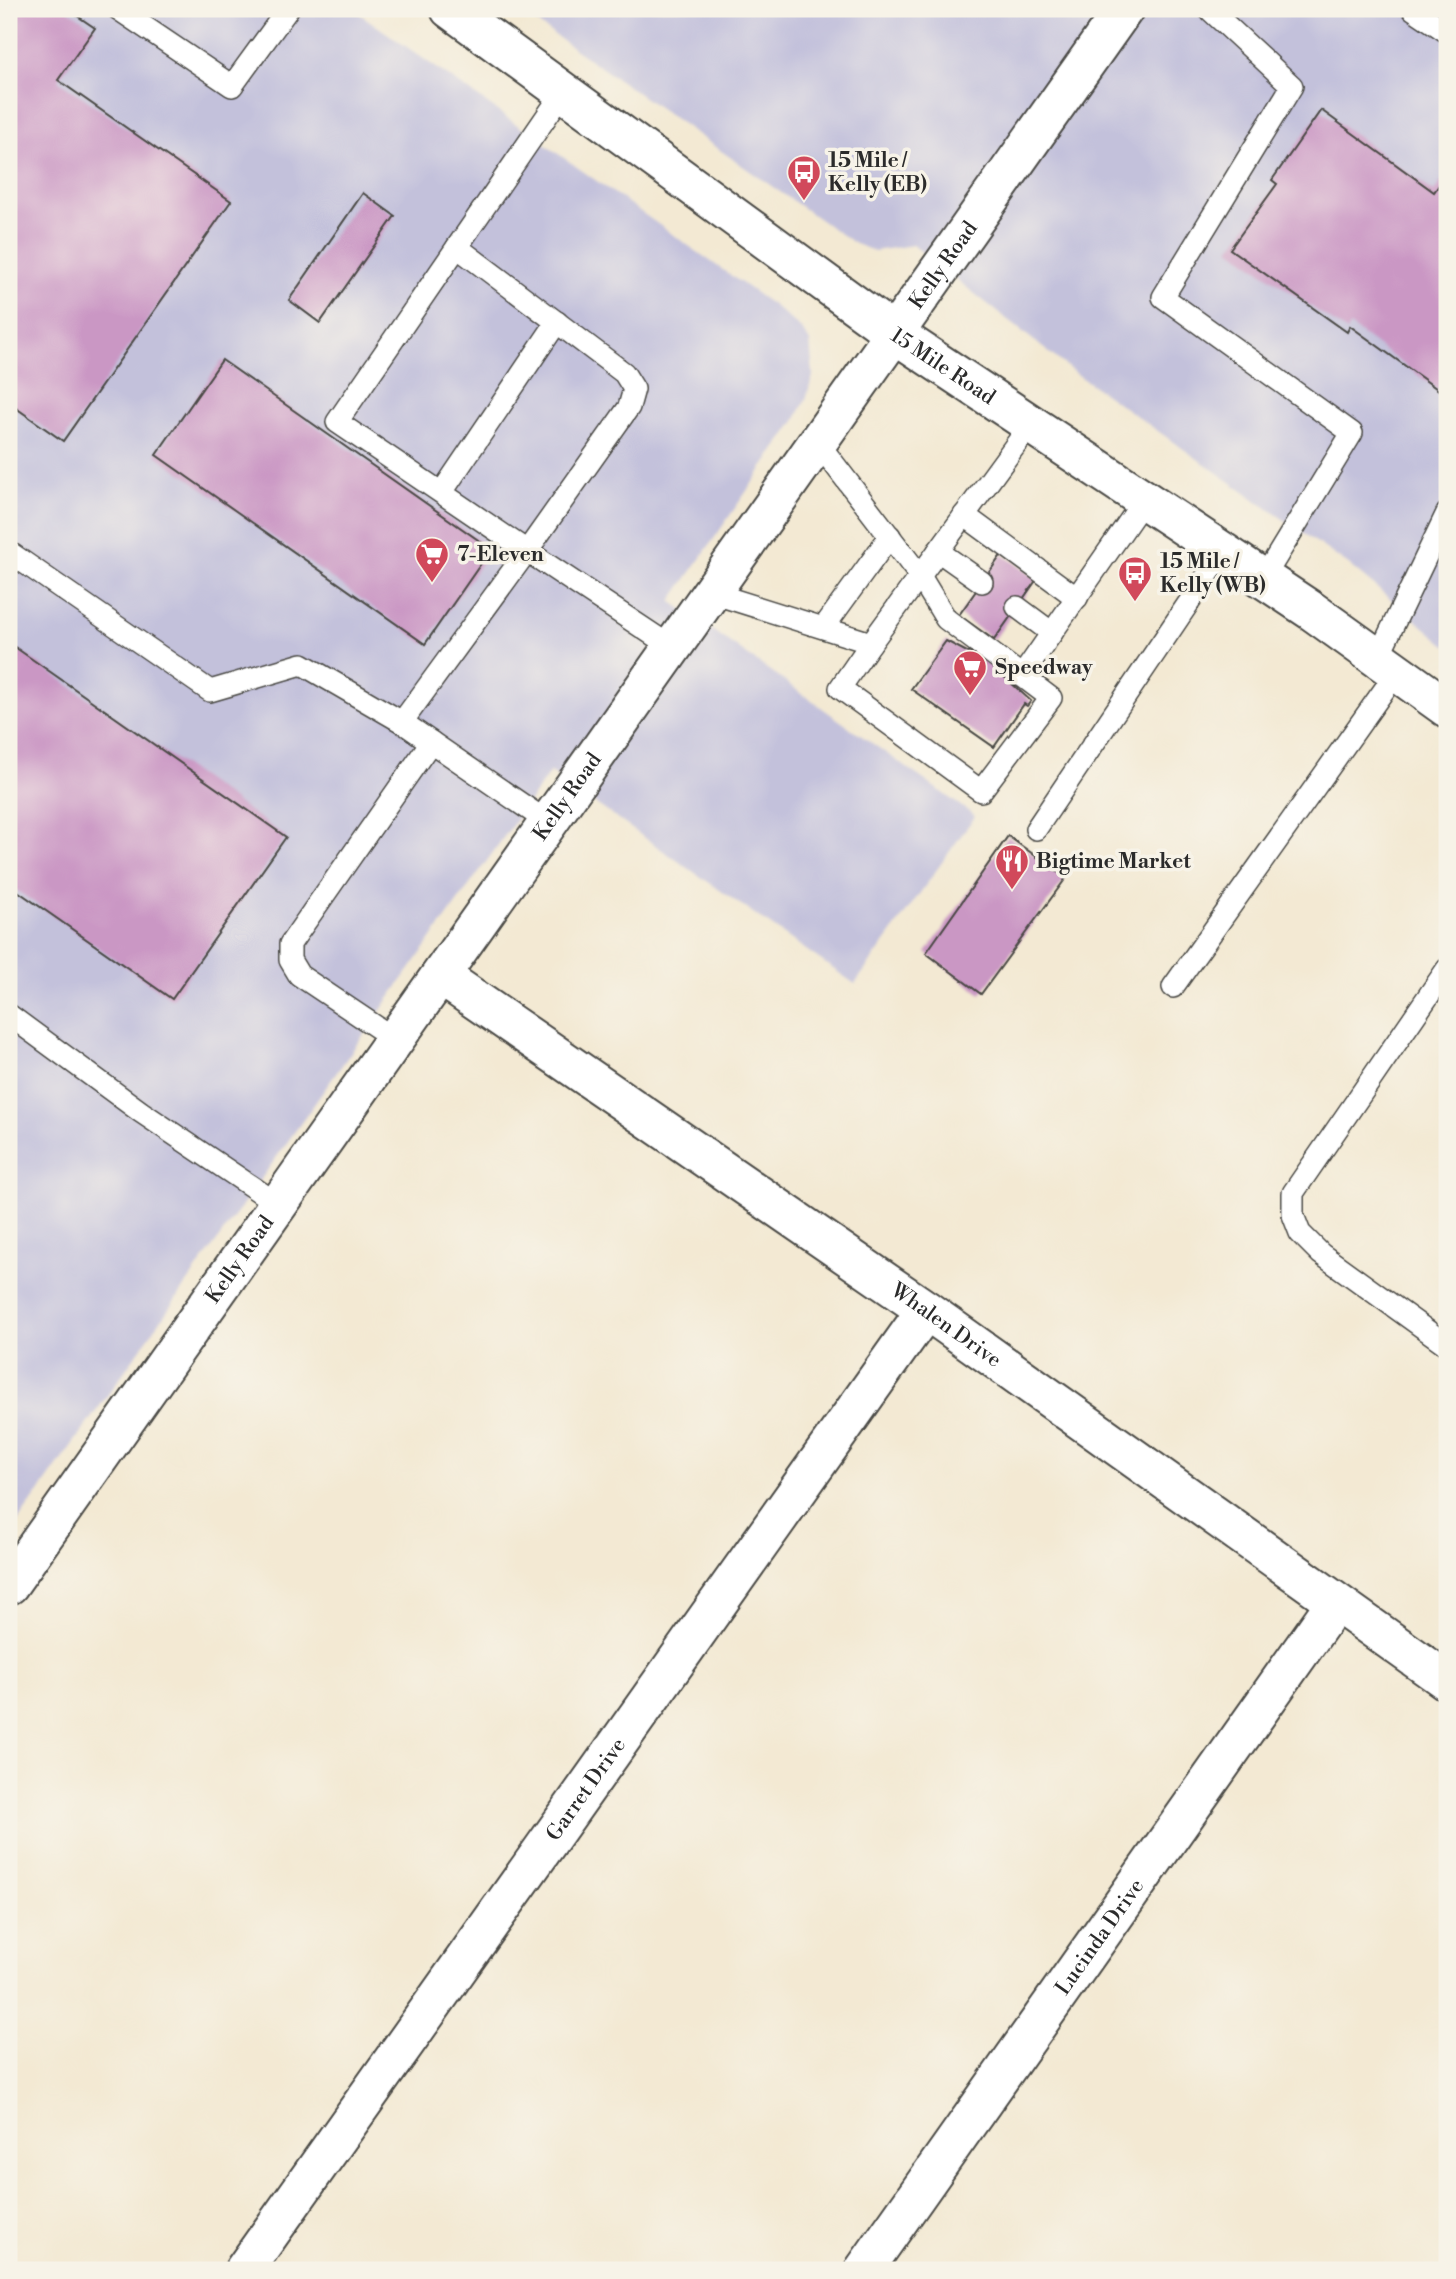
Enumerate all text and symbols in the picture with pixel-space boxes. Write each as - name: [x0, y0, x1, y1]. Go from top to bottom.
- place label: 15 Mile / Kelly (EB): [828, 148, 927, 198]
- bus stop icon: 15 Mile / Kelly (EB): [785, 153, 823, 202]
- street label: Kelly Road: [904, 216, 984, 315]
- street label: 15 Mile Road: [885, 323, 1000, 411]
- supermarket icon: 7-Eleven: [413, 535, 451, 584]
- place label: 7-Eleven: [457, 542, 544, 568]
- place label: 15 Mile / Kelly (WB): [1160, 549, 1266, 599]
- bus stop icon: 15 Mile / Kelly (WB): [1116, 554, 1154, 603]
- supermarket icon: Speedway: [951, 648, 989, 697]
- place label: Speedway: [995, 655, 1093, 681]
- street label: Kelly Road: [528, 748, 608, 846]
- restaurant icon: Bigtime Market: [993, 842, 1031, 891]
- place label: Bigtime Market: [1036, 849, 1191, 875]
- street label: Kelly Road: [200, 1211, 280, 1309]
- street label: Whalen Drive: [885, 1277, 1006, 1374]
- street label: Garret Drive: [541, 1733, 632, 1846]
- street label: Lucinda Drive: [1050, 1874, 1150, 2000]

